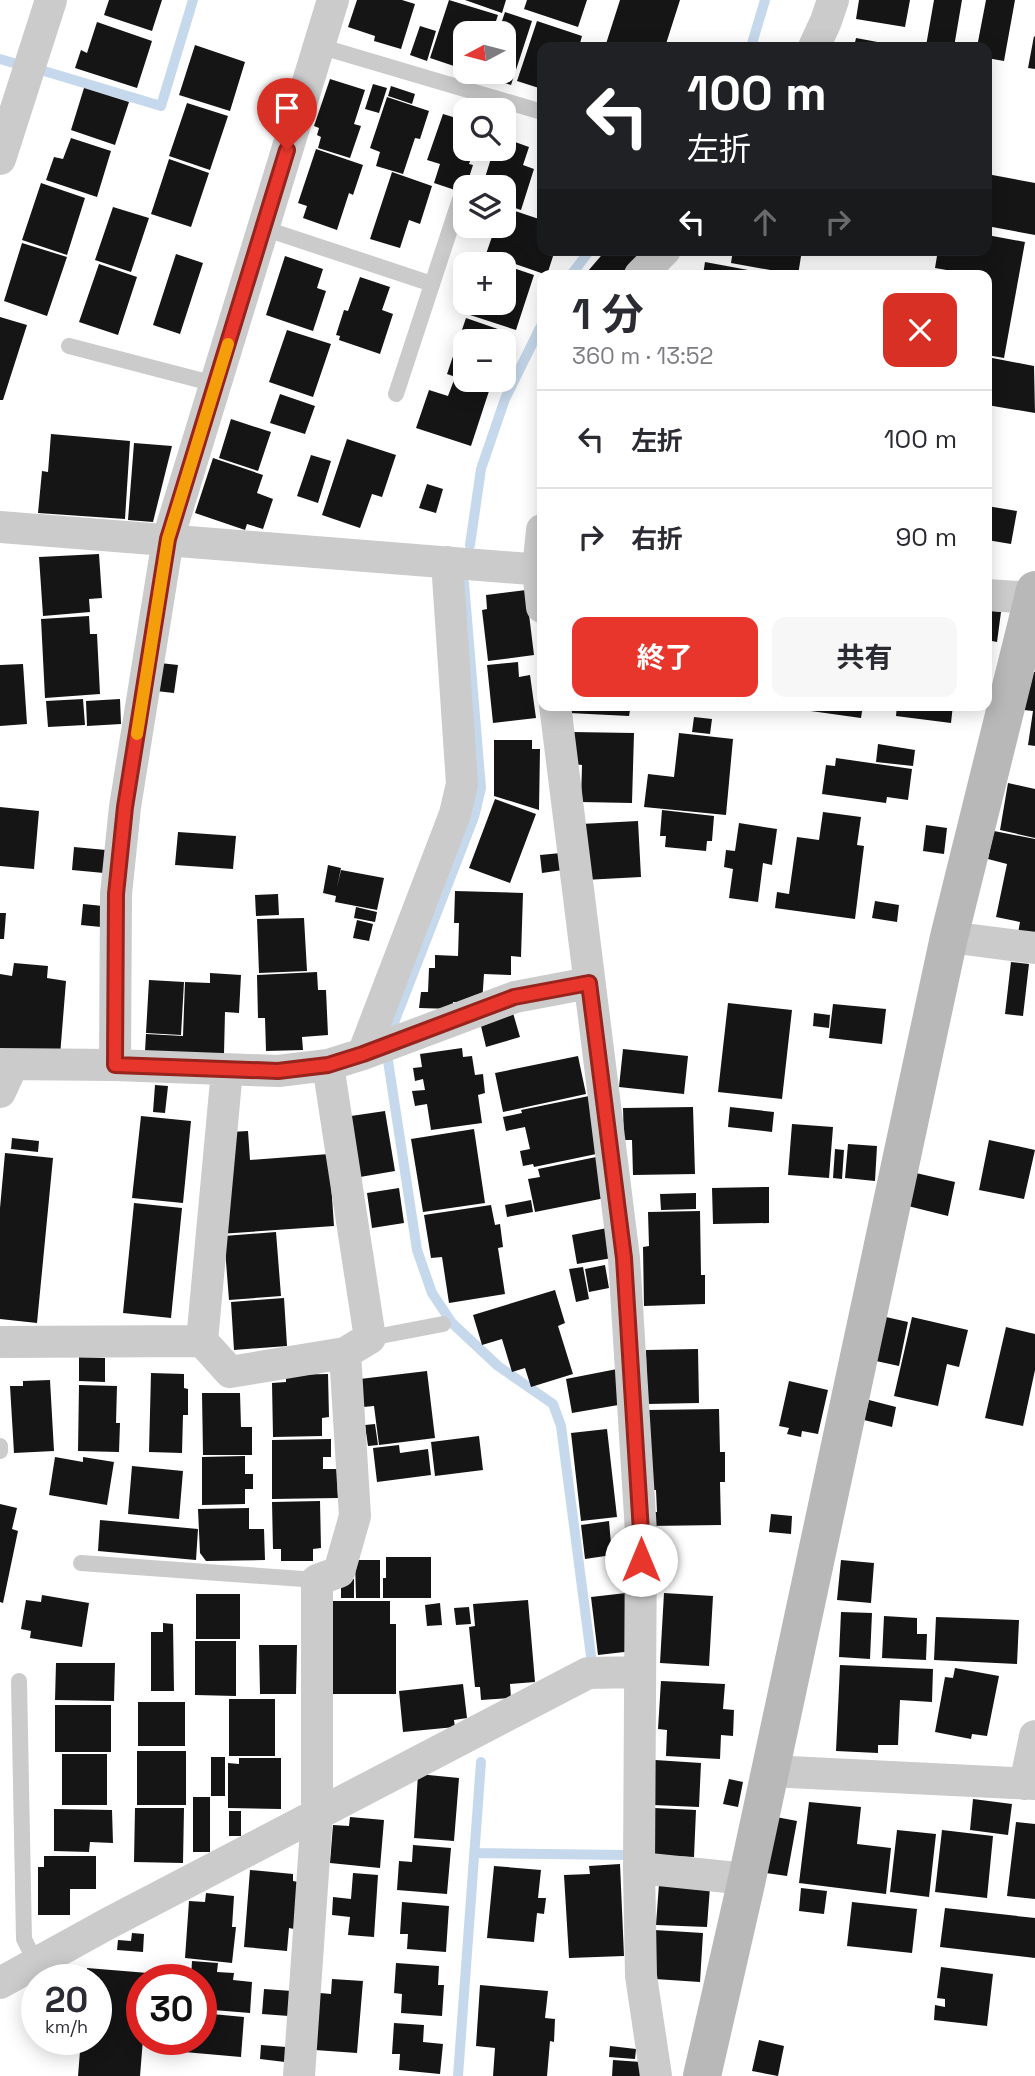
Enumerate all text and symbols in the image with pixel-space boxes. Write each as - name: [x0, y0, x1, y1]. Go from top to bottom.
- north arrow: [453, 21, 516, 84]
- map controls: [453, 21, 516, 392]
- text: 100 m: [687, 62, 827, 124]
- icon: left: [572, 70, 663, 161]
- pin: [257, 78, 317, 150]
- icon: arrive: [268, 89, 306, 127]
- button: search: [453, 98, 516, 161]
- text: 左折: [687, 129, 751, 169]
- button: layers: [453, 175, 516, 238]
- icon: left: [673, 203, 711, 241]
- icon: ahead: [746, 203, 784, 241]
- icon: right: [819, 203, 857, 241]
- button: +: [453, 252, 516, 315]
- text: 1 分: [572, 288, 644, 341]
- button: close: [883, 293, 957, 367]
- button: −: [453, 329, 516, 392]
- text: 360 m · 13:52: [572, 341, 713, 371]
- icon: left: [572, 420, 610, 458]
- text: 100 m: [884, 422, 957, 456]
- text: 左折: [631, 424, 683, 458]
- icon: right: [572, 518, 610, 556]
- text: 90 m: [895, 520, 957, 554]
- text: 右折: [631, 522, 683, 556]
- button: 終了: [572, 617, 758, 697]
- button: 共有: [772, 617, 957, 697]
- position arrow: [604, 1523, 678, 1597]
- speed limit sign: 30: [126, 1964, 217, 2055]
- text: 20: [45, 1978, 88, 2022]
- text: km/h: [45, 2015, 88, 2038]

